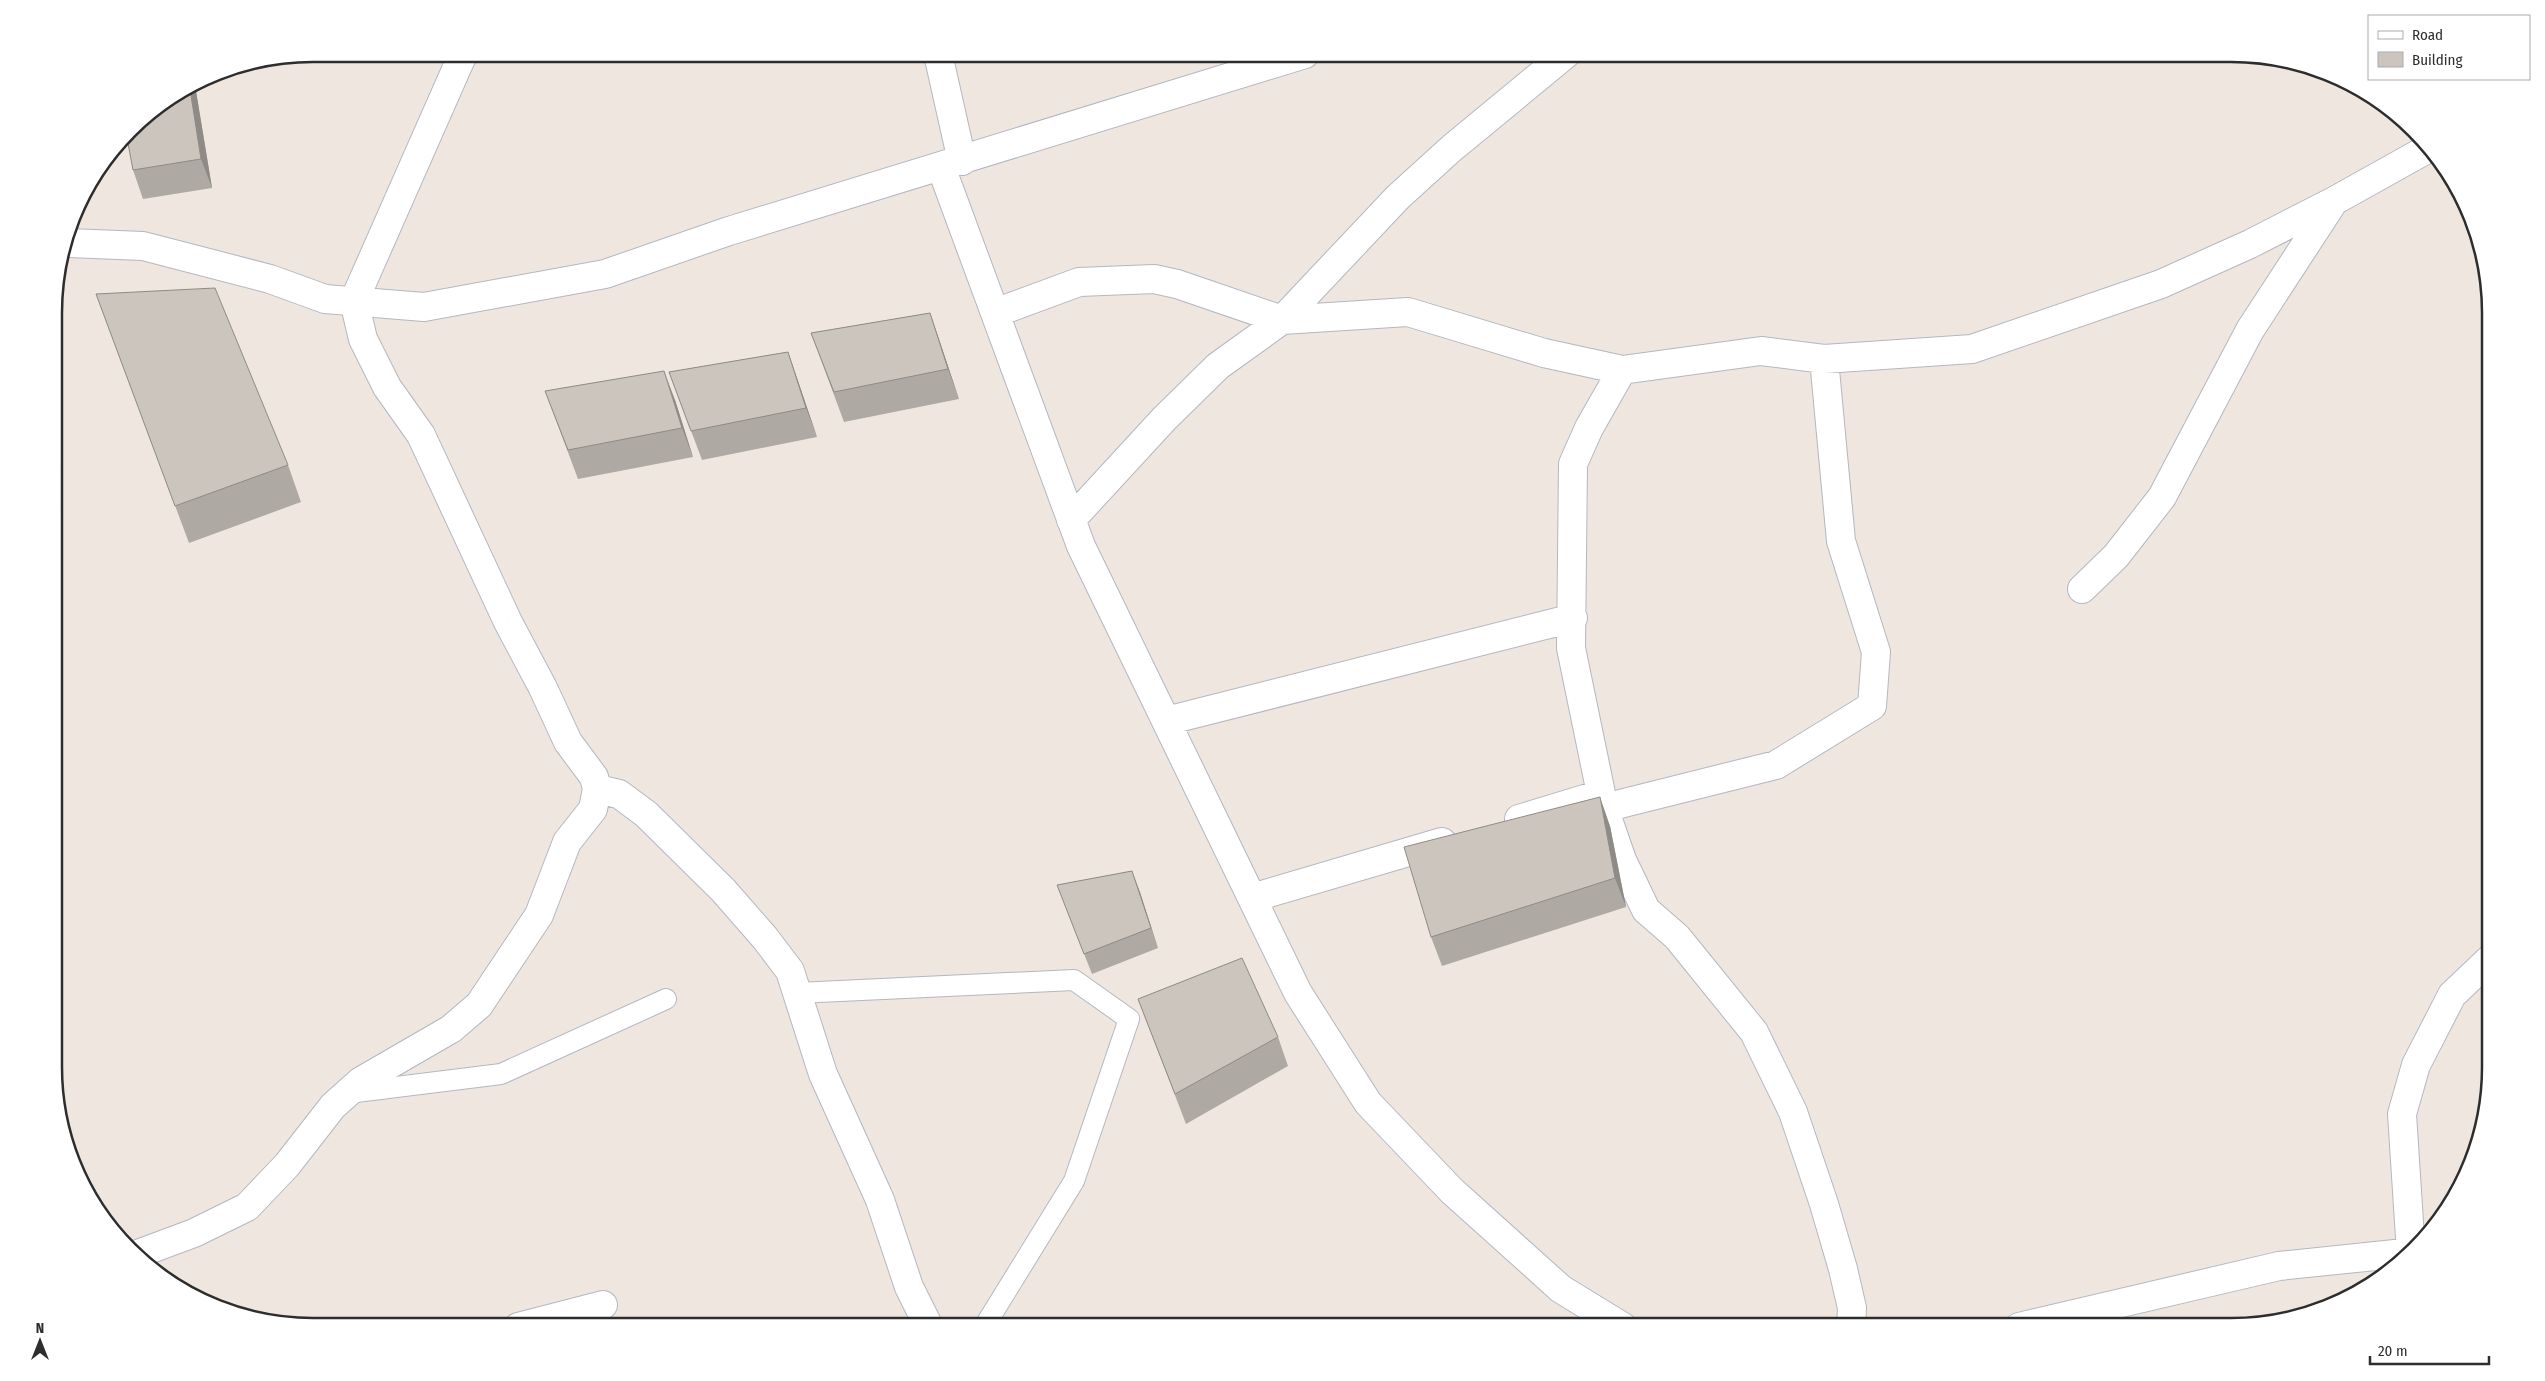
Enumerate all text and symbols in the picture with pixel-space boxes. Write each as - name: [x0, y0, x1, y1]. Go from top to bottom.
- legend: [2368, 15, 2530, 80]
- text: Road: [2412, 26, 2443, 44]
- text: Building: [2412, 51, 2463, 69]
- north arrow: [15, 1316, 65, 1366]
- text: N: [36, 1320, 44, 1337]
- scale bar: [2370, 1334, 2489, 1366]
- text: 20 m: [2378, 1342, 2408, 1360]

